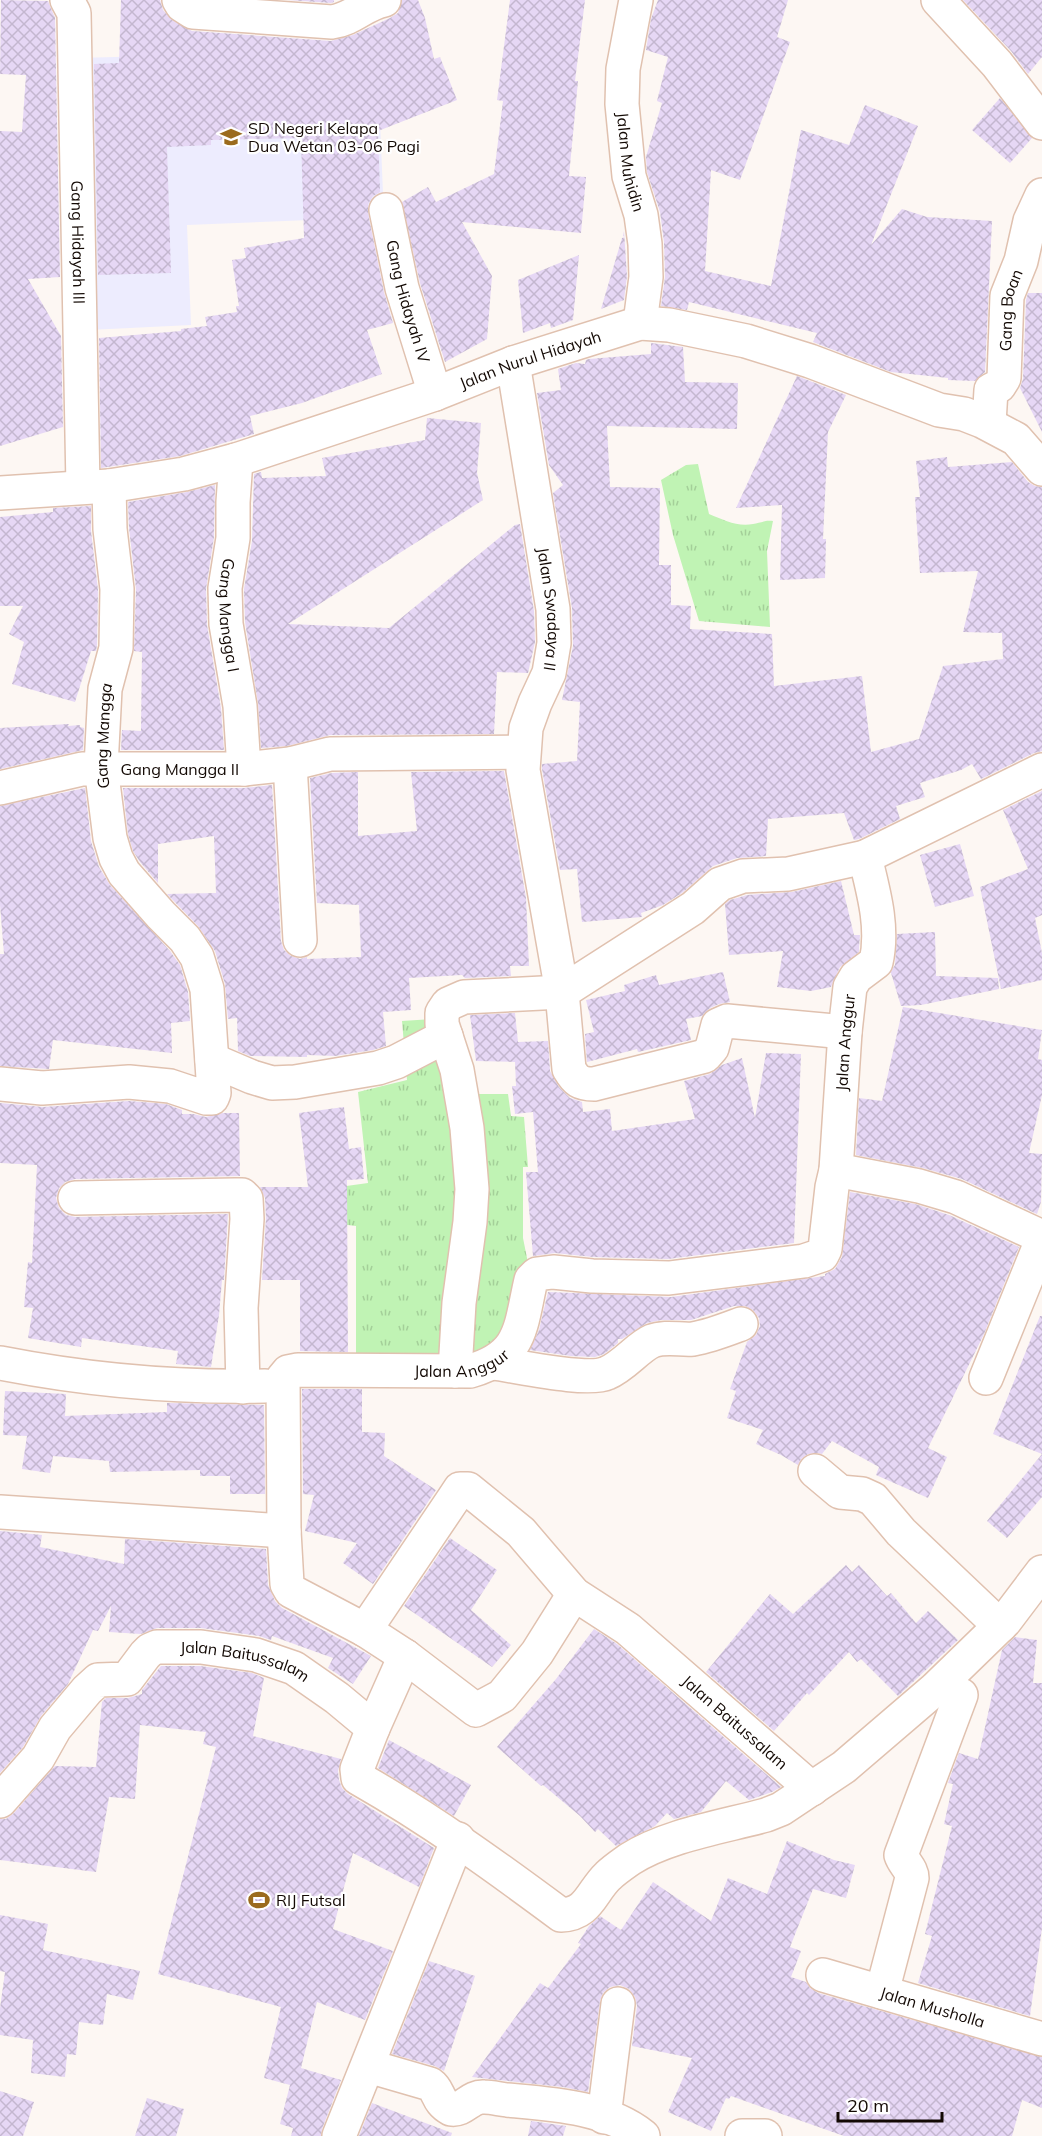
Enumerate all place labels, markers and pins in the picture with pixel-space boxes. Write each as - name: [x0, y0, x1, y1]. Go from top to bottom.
- place label: SD Negeri Kelapa Dua Wetan 03-06 Pagi: [248, 118, 420, 156]
- school or university icon: SD Negeri Kelapa Dua Wetan 03-06 Pagi: [219, 125, 243, 149]
- sports icon: RIJ Futsal: [247, 1888, 271, 1912]
- place label: RIJ Futsal: [276, 1890, 346, 1910]

